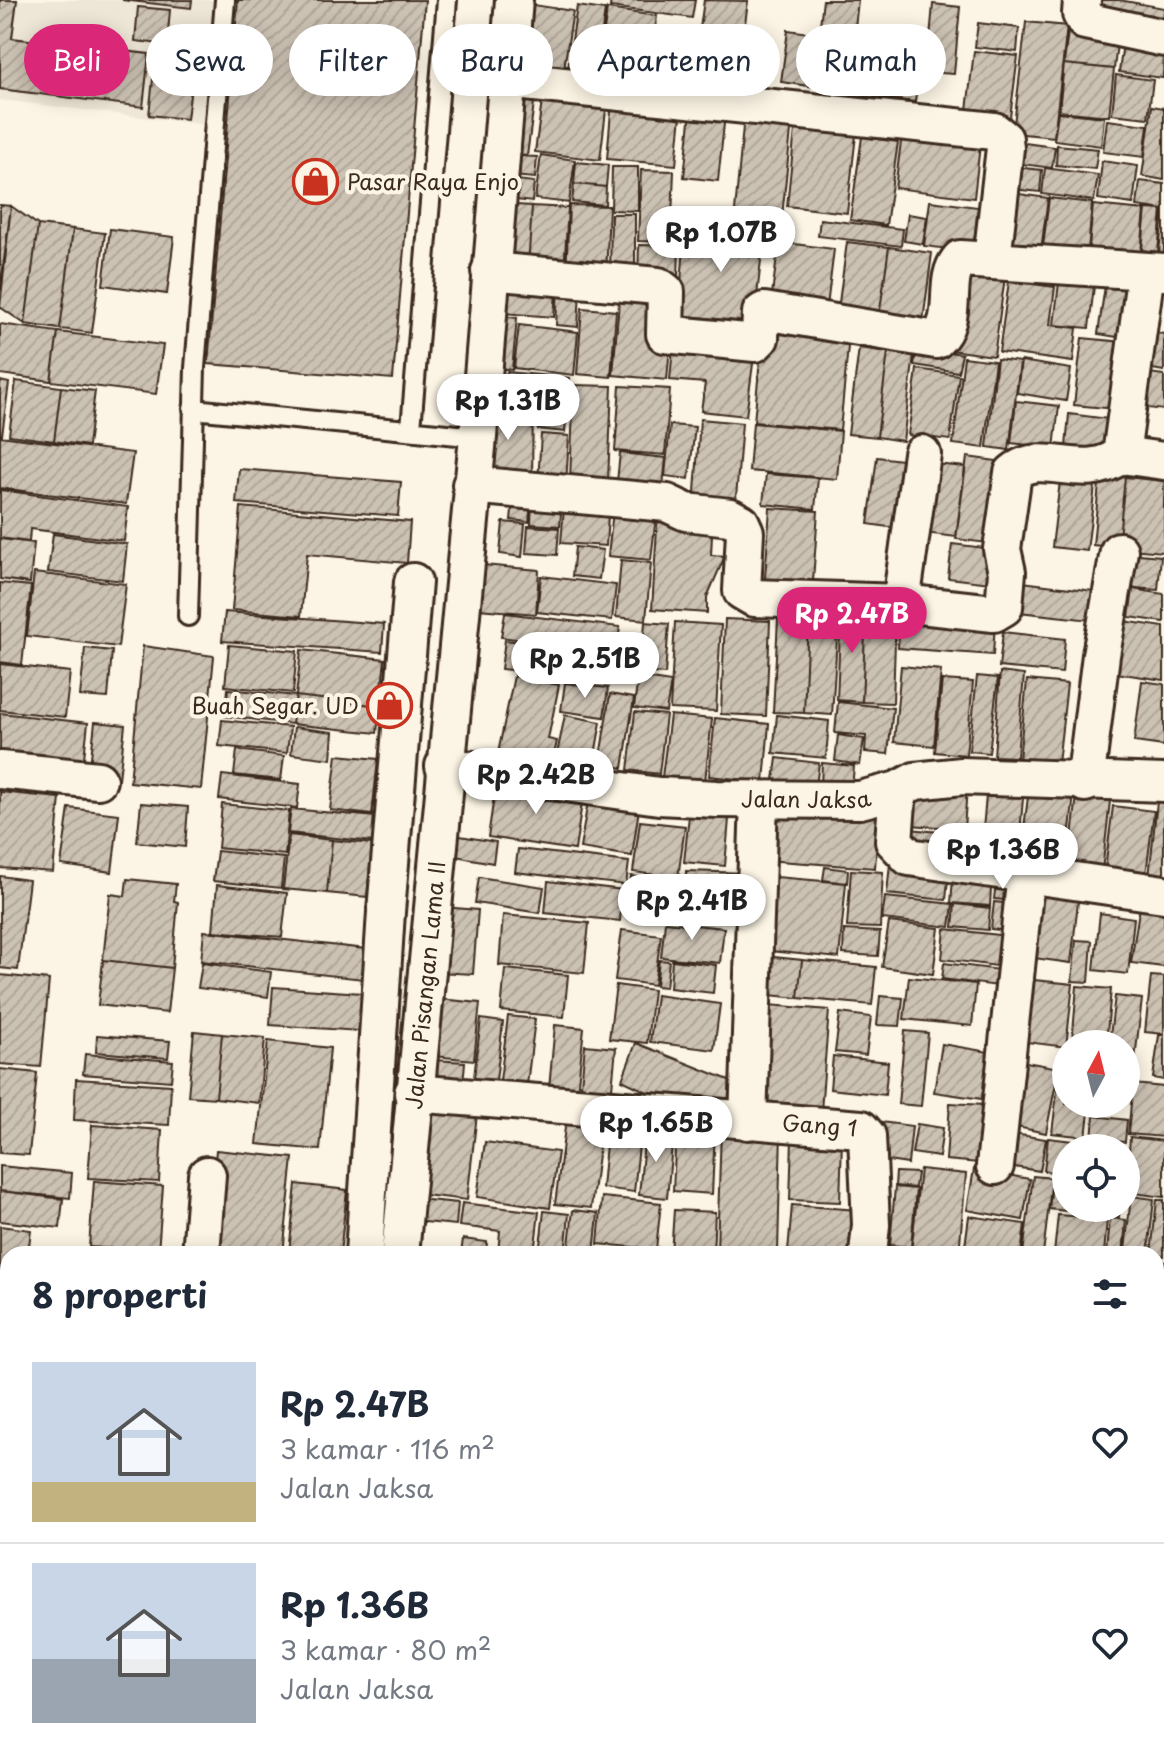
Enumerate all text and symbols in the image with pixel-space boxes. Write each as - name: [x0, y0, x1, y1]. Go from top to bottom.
- chip: Beli: [24, 24, 130, 96]
- chip: Sewa: [146, 24, 273, 96]
- chip: Filter: [289, 24, 416, 96]
- chip: Baru: [432, 24, 553, 96]
- chip: Apartemen: [569, 24, 780, 96]
- chip: Rumah: [796, 24, 946, 96]
- shop icon: Pasar Raya Enjo: [292, 158, 340, 206]
- place label: Pasar Raya Enjo: [347, 164, 519, 197]
- pin: Rp 1.07B: [638, 206, 804, 274]
- text: Rp 1.07B: [664, 212, 778, 251]
- pin: Rp 1.31B: [425, 374, 591, 442]
- text: Rp 1.31B: [455, 380, 561, 419]
- pin: Rp 2.47B: [769, 587, 935, 655]
- text: Rp 2.47B: [795, 593, 909, 632]
- pin: Rp 2.51B: [502, 632, 668, 700]
- text: Rp 2.51B: [529, 638, 641, 677]
- shop icon: Buah Segar. UD: [366, 682, 414, 730]
- place label: Buah Segar. UD: [192, 688, 359, 721]
- pin: Rp 2.42B: [453, 748, 619, 816]
- text: Rp 2.42B: [477, 754, 595, 793]
- street label: Jalan Jaksa: [741, 780, 875, 815]
- pin: Rp 1.36B: [920, 823, 1086, 891]
- text: Rp 1.36B: [946, 829, 1060, 868]
- street label: Jalan Pisangan Lama II: [396, 860, 452, 1111]
- pin: Rp 2.41B: [609, 874, 775, 942]
- text: Rp 2.41B: [636, 880, 748, 919]
- north arrow: [1052, 1030, 1140, 1118]
- map controls: [1052, 1030, 1140, 1222]
- pin: Rp 1.65B: [573, 1096, 739, 1164]
- text: Rp 1.65B: [598, 1102, 714, 1141]
- street label: Gang 1: [781, 1105, 859, 1144]
- button: locate: [1052, 1134, 1140, 1222]
- text: 8 properti: [32, 1268, 207, 1320]
- icon: filters: [1088, 1272, 1132, 1316]
- text: Rp 2.47B: [280, 1377, 430, 1429]
- icon: home: [96, 1394, 192, 1490]
- icon: heart: [1088, 1420, 1132, 1464]
- text: 3 kamar · 116 m²: [280, 1429, 495, 1468]
- text: Jalan Jaksa: [280, 1468, 433, 1507]
- text: Rp 1.36B: [280, 1578, 429, 1630]
- icon: home: [96, 1595, 192, 1691]
- icon: heart: [1088, 1621, 1132, 1665]
- text: 3 kamar · 80 m²: [280, 1630, 491, 1669]
- text: Jalan Jaksa: [280, 1669, 433, 1708]

